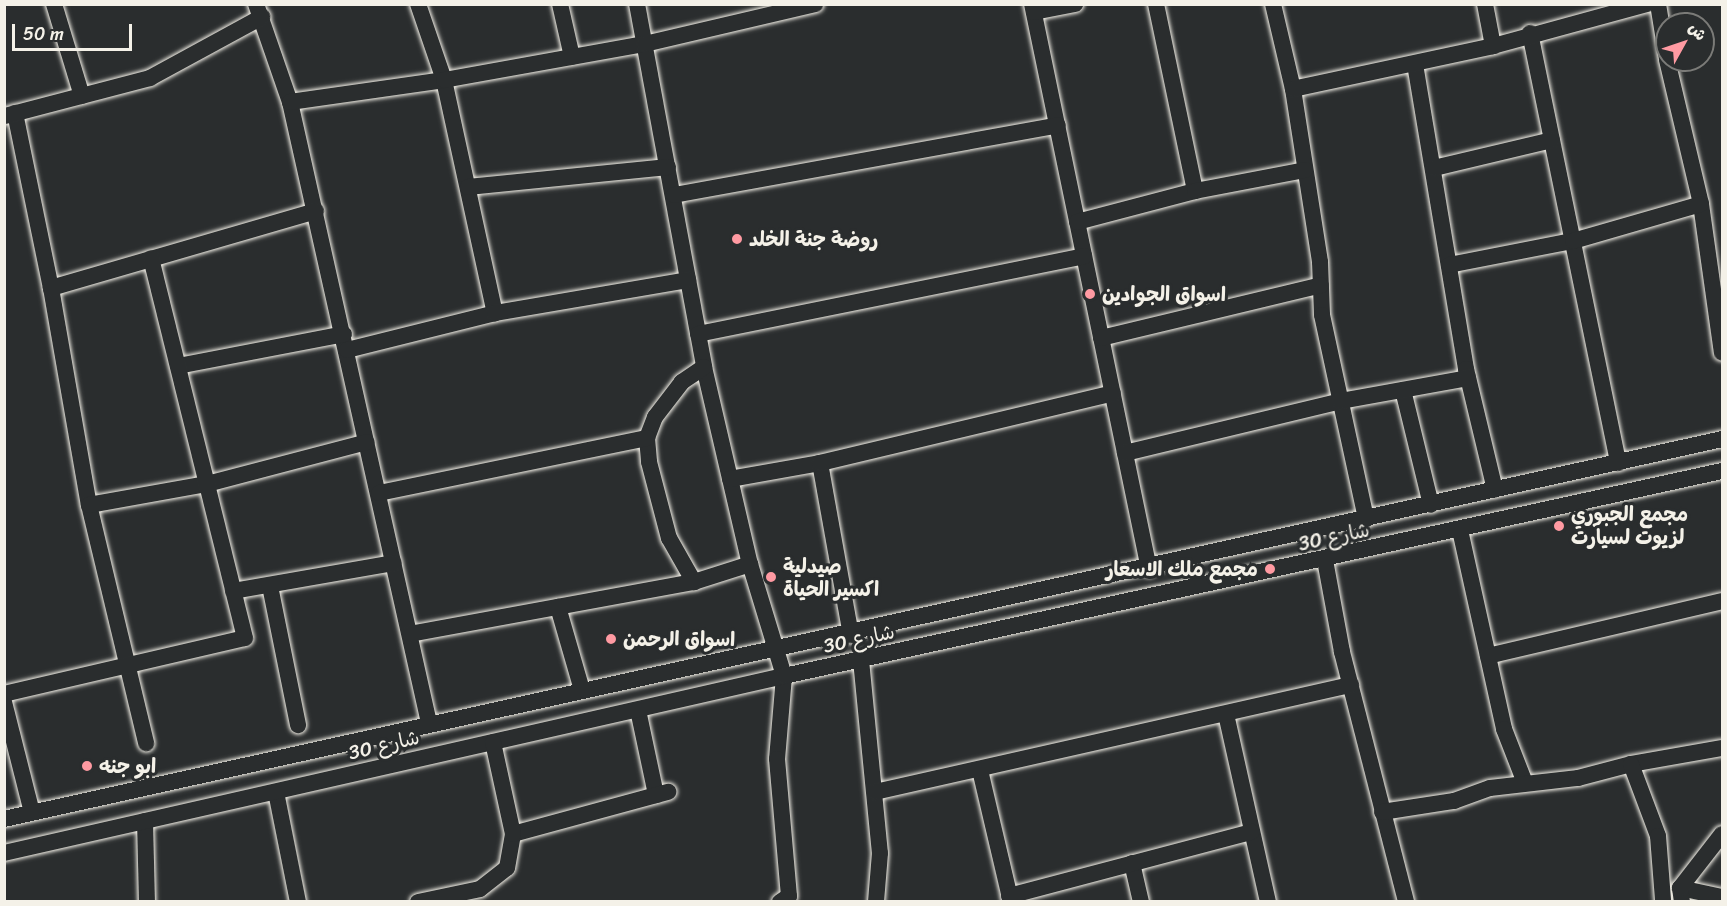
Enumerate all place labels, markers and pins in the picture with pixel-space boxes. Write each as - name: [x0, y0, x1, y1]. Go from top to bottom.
- place label: روضة جنة الخلد: [749, 227, 878, 251]
- marker: روضة جنة الخلد: [730, 232, 744, 246]
- place label: اسواق الجوادين: [1102, 282, 1226, 306]
- marker: اسواق الجوادين: [1083, 287, 1097, 301]
- place label: مجمع الجبوري لزيوت لسيارت: [1571, 502, 1688, 549]
- marker: مجمع الجبوري لزيوت لسيارت: [1552, 519, 1566, 533]
- place label: صيدلية اكسير الحياة: [783, 554, 879, 601]
- place label: مجمع ملك الاسعار: [1106, 557, 1258, 581]
- marker: مجمع ملك الاسعار: [1263, 562, 1277, 576]
- marker: صيدلية اكسير الحياة: [764, 570, 778, 584]
- place label: اسواق الرحمن: [623, 627, 735, 651]
- marker: اسواق الرحمن: [604, 632, 618, 646]
- place label: ابو جنه: [99, 754, 156, 778]
- marker: ابو جنه: [80, 759, 94, 773]

